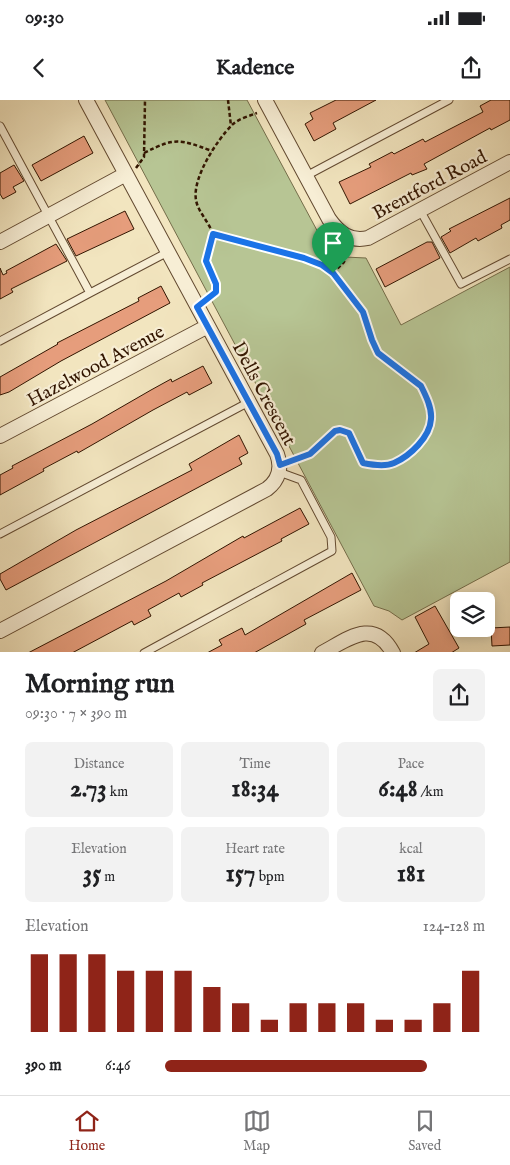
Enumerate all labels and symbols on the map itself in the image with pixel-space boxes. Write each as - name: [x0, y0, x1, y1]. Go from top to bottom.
- street label: Brentford Road: [369, 145, 492, 226]
- pin: [312, 222, 354, 273]
- street label: Hazelwood Avenue: [23, 320, 169, 413]
- street label: Dells Crescent: [226, 338, 301, 451]

